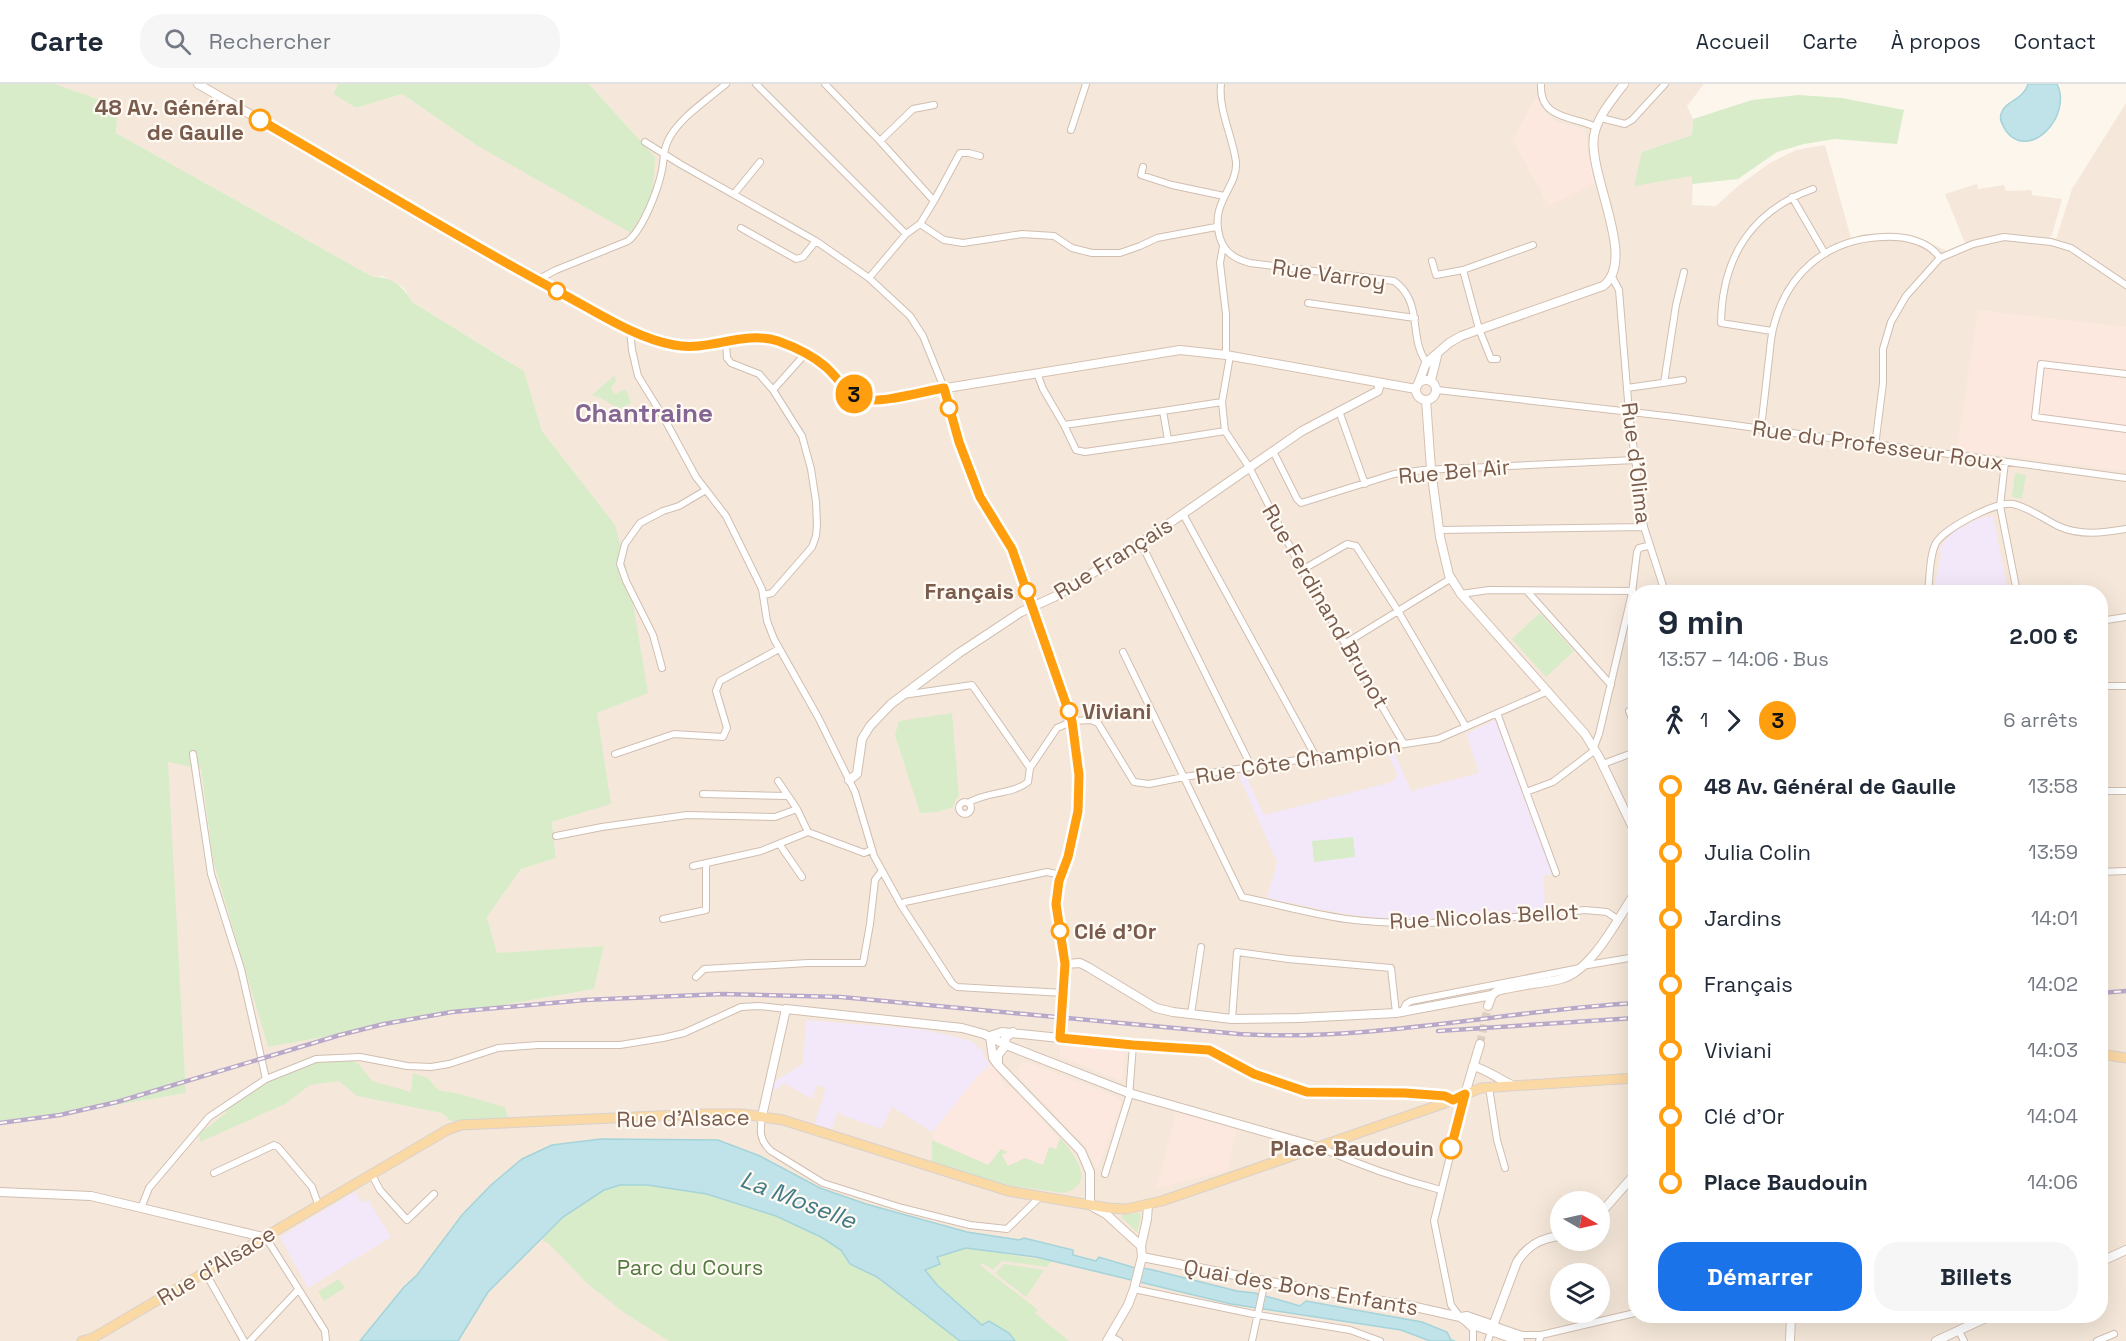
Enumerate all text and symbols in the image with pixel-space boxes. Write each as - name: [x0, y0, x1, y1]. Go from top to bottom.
- search box: [140, 14, 560, 68]
- text: Carte: [30, 23, 104, 59]
- icon: search: [161, 25, 194, 58]
- text: Rechercher: [209, 27, 331, 55]
- text: Accueil: [1696, 28, 1770, 55]
- text: Carte: [1803, 28, 1858, 55]
- text: À propos: [1891, 28, 1981, 55]
- text: Contact: [2014, 28, 2096, 55]
- place label: 48 Av. Général de Gaulle: [95, 93, 244, 146]
- marker: 48 Av. Général de Gaulle: [249, 109, 271, 131]
- street label: Rue Varroy: [1270, 252, 1388, 296]
- unlabelled marker: [548, 282, 566, 300]
- line badge: 3: [834, 374, 874, 414]
- text: 3: [848, 381, 860, 408]
- district label: Chantraine: [575, 396, 713, 430]
- unlabelled marker: [940, 399, 958, 417]
- street label: Rue d'Olima: [1616, 400, 1658, 526]
- street label: Rue du Professeur Roux: [1751, 414, 2005, 476]
- street label: Rue Bel Air: [1397, 452, 1511, 490]
- street label: Rue Ferdinand Brunot: [1256, 499, 1396, 713]
- street label: Rue Français: [1048, 510, 1178, 606]
- place label: Français: [925, 577, 1014, 605]
- marker: Français: [1018, 582, 1036, 600]
- text: 9 min: [1658, 602, 1744, 644]
- text: 2.00 €: [2010, 622, 2078, 650]
- text: 13:57 – 14:06 · Bus: [1658, 646, 1829, 672]
- place label: Viviani: [1082, 697, 1151, 725]
- marker: Viviani: [1060, 702, 1078, 720]
- icon: walk: [1658, 704, 1691, 737]
- icon: forward: [1717, 704, 1750, 737]
- text: 1: [1700, 707, 1708, 733]
- text: 3: [1771, 707, 1784, 734]
- text: 6 arrêts: [2003, 707, 2078, 733]
- street label: Rue Côte Champion: [1193, 730, 1403, 790]
- text: 48 Av. Général de Gaulle: [1704, 772, 1956, 800]
- text: 13:58: [2028, 773, 2078, 799]
- text: Julia Colin: [1704, 838, 1811, 866]
- text: 13:59: [2028, 839, 2078, 865]
- street label: Rue Nicolas Bellot: [1389, 897, 1579, 935]
- text: Jardins: [1704, 904, 1782, 932]
- text: 14:01: [2031, 905, 2078, 931]
- place label: Clé d'Or: [1074, 917, 1157, 945]
- marker: Clé d'Or: [1051, 922, 1069, 940]
- text: Français: [1704, 970, 1793, 998]
- text: 14:02: [2027, 971, 2078, 997]
- text: Viviani: [1704, 1036, 1772, 1064]
- text: 14:03: [2027, 1037, 2078, 1063]
- text: Clé d'Or: [1704, 1102, 1785, 1130]
- street label: Rue d'Alsace: [616, 1103, 750, 1133]
- text: 14:04: [2027, 1103, 2078, 1129]
- place label: Place Baudouin: [1270, 1134, 1434, 1162]
- marker: Place Baudouin: [1440, 1137, 1462, 1159]
- water label: La Moselle: [736, 1163, 861, 1236]
- text: Place Baudouin: [1704, 1168, 1868, 1196]
- text: 14:06: [2027, 1169, 2078, 1195]
- north arrow: [1550, 1191, 1610, 1251]
- map controls: [1550, 1191, 1610, 1323]
- street label: Rue d'Alsace: [152, 1219, 280, 1311]
- button: Démarrer: [1658, 1242, 1862, 1311]
- button: Billets: [1874, 1242, 2078, 1311]
- park label: Parc du Cours: [617, 1253, 763, 1281]
- street label: Quai des Bons Enfants: [1181, 1253, 1421, 1321]
- button: layers: [1550, 1263, 1610, 1323]

